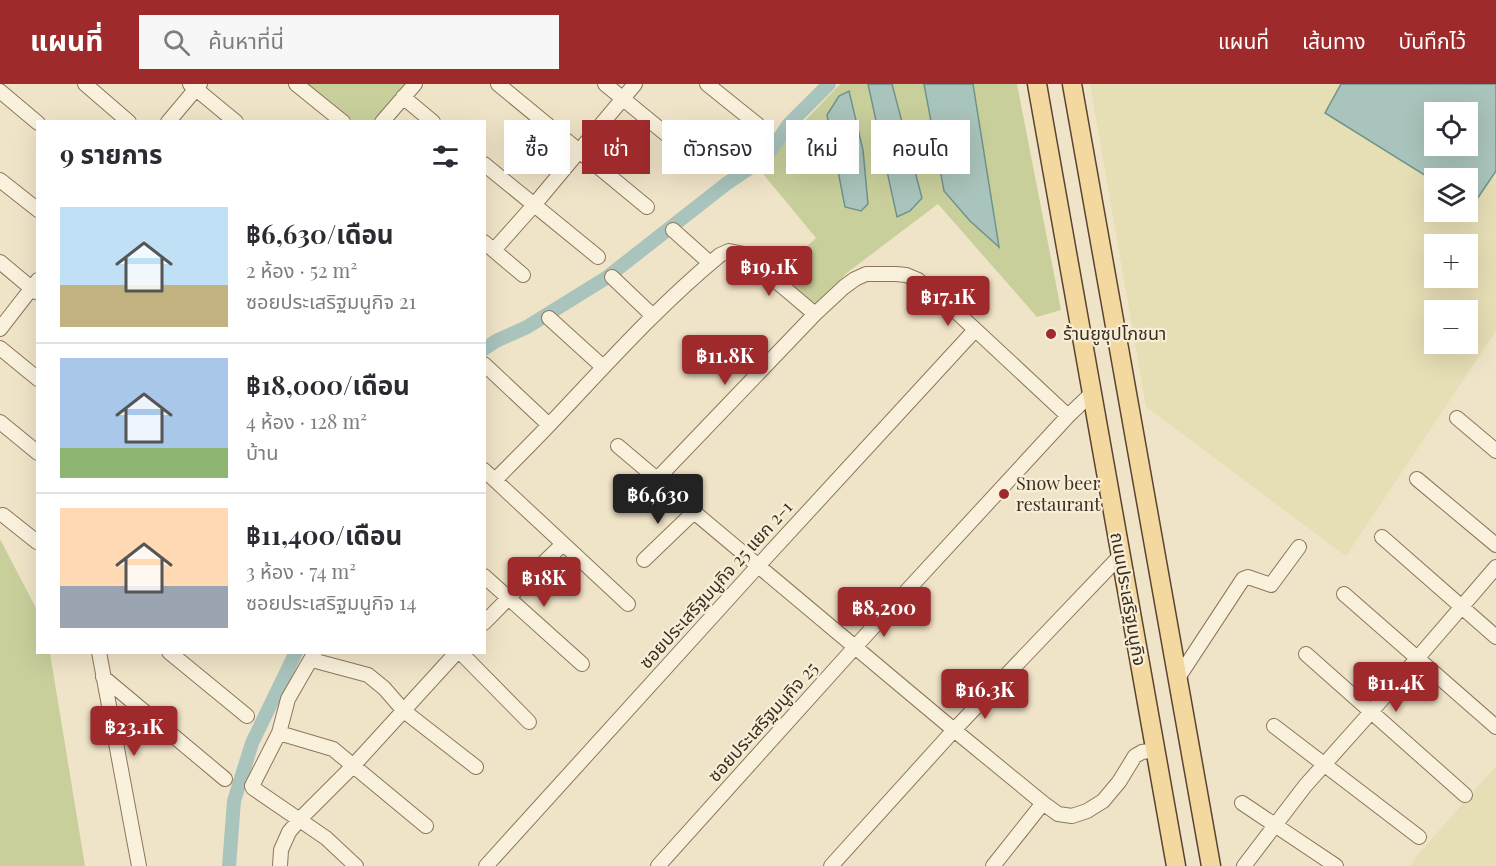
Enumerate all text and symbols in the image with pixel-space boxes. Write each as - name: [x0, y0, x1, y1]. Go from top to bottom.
- search box: [139, 15, 559, 69]
- text: แผนที่: [30, 21, 103, 58]
- text: ค้นหาที่นี่: [208, 25, 284, 55]
- icon: search: [160, 26, 193, 59]
- text: แผนที่: [1218, 26, 1269, 54]
- text: เส้นทาง: [1302, 26, 1366, 54]
- text: บันทึกไว้: [1399, 26, 1466, 54]
- map controls: [1424, 102, 1478, 354]
- button: locate: [1424, 102, 1478, 156]
- chip: ซื้อ: [504, 120, 570, 174]
- chip: เช่า: [582, 120, 650, 174]
- chip: ตัวกรอง: [662, 120, 774, 174]
- chip: ใหม่: [786, 120, 859, 174]
- chip: คอนโด: [871, 120, 970, 174]
- text: 9 รายการ: [60, 136, 162, 171]
- icon: filters: [429, 140, 462, 173]
- button: layers: [1424, 168, 1478, 222]
- text: ฿6,630/เดือน: [246, 216, 394, 251]
- icon: home: [108, 231, 180, 303]
- button: +: [1424, 234, 1478, 288]
- pin: ฿19.1K: [720, 246, 818, 297]
- text: ฿19.1K: [740, 252, 798, 279]
- text: 2 ห้อง · 52 m²: [246, 256, 357, 283]
- pin: ฿17.1K: [899, 276, 997, 327]
- text: ฿17.1K: [921, 282, 975, 309]
- text: ซอยประเสริฐมนูกิจ 21: [246, 287, 416, 314]
- button: −: [1424, 300, 1478, 354]
- place label: ร้านยูซุปโภชนา: [1063, 321, 1166, 346]
- marker: ร้านยูซุปโภชนา: [1044, 327, 1058, 341]
- pin: ฿11.8K: [676, 335, 774, 386]
- text: ฿11.8K: [696, 341, 754, 368]
- text: ฿18,000/เดือน: [246, 367, 410, 402]
- icon: home: [108, 382, 180, 454]
- text: 4 ห้อง · 128 m²: [246, 407, 367, 434]
- text: บ้าน: [246, 438, 278, 465]
- place label: Snow beer restaurant: [1016, 471, 1101, 516]
- pin: ฿6,630: [609, 474, 707, 525]
- text: ฿6,630: [627, 480, 689, 507]
- marker: Snow beer restaurant: [997, 487, 1011, 501]
- street label: ซอยประเสริฐมนูกิจ 25 แยก 2-1: [633, 495, 798, 674]
- text: ฿11,400/เดือน: [246, 517, 402, 552]
- street label: ถนนประเสริฐมนูกิจ: [1104, 530, 1153, 668]
- icon: home: [108, 532, 180, 604]
- text: 3 ห้อง · 74 m²: [246, 557, 356, 584]
- pin: ฿18K: [508, 557, 580, 608]
- text: ฿18K: [522, 563, 566, 590]
- pin: ฿8,200: [835, 587, 933, 638]
- text: ซอยประเสริฐมนูกิจ 14: [246, 588, 416, 615]
- text: ฿8,200: [852, 593, 916, 620]
- street label: ซอยประเสริฐมนูกิจ 25: [702, 656, 823, 787]
- pin: ฿11.4K: [1347, 662, 1445, 713]
- text: ฿11.4K: [1367, 668, 1425, 695]
- pin: ฿16.3K: [936, 669, 1034, 720]
- text: ฿16.3K: [955, 675, 1015, 702]
- pin: ฿23.1K: [85, 706, 183, 757]
- text: ฿23.1K: [104, 712, 164, 739]

